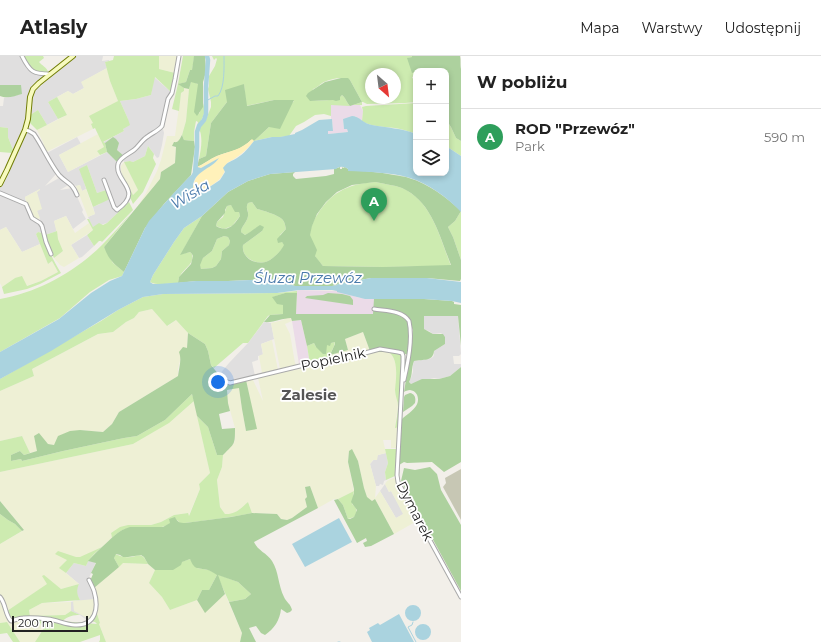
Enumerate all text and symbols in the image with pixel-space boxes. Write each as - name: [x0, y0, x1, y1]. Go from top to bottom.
- text: Atlasly: [20, 16, 87, 39]
- text: Mapa: [580, 19, 620, 37]
- text: Warstwy: [642, 19, 702, 37]
- text: Udostępnij: [724, 19, 801, 37]
- north arrow: [365, 68, 401, 104]
- map controls: [413, 68, 449, 176]
- button: +: [413, 68, 449, 104]
- text: W pobliżu: [477, 72, 567, 92]
- button: −: [413, 104, 449, 140]
- text: ROD "Przewóz": [515, 119, 635, 138]
- text: A: [485, 129, 495, 145]
- text: 590 m: [764, 129, 805, 145]
- text: Park: [515, 138, 545, 154]
- button: layers: [413, 140, 449, 176]
- water label: Wisła: [167, 175, 213, 213]
- pin: A: [361, 188, 387, 221]
- water label: Śluza Przewóz: [254, 268, 362, 287]
- street label: Popielnik: [299, 343, 368, 375]
- your location: [208, 372, 228, 392]
- district label: Zalesie: [281, 385, 337, 404]
- street label: Dymarek: [392, 478, 438, 544]
- scale bar: [12, 614, 88, 633]
- text: 200 m: [18, 616, 53, 630]

